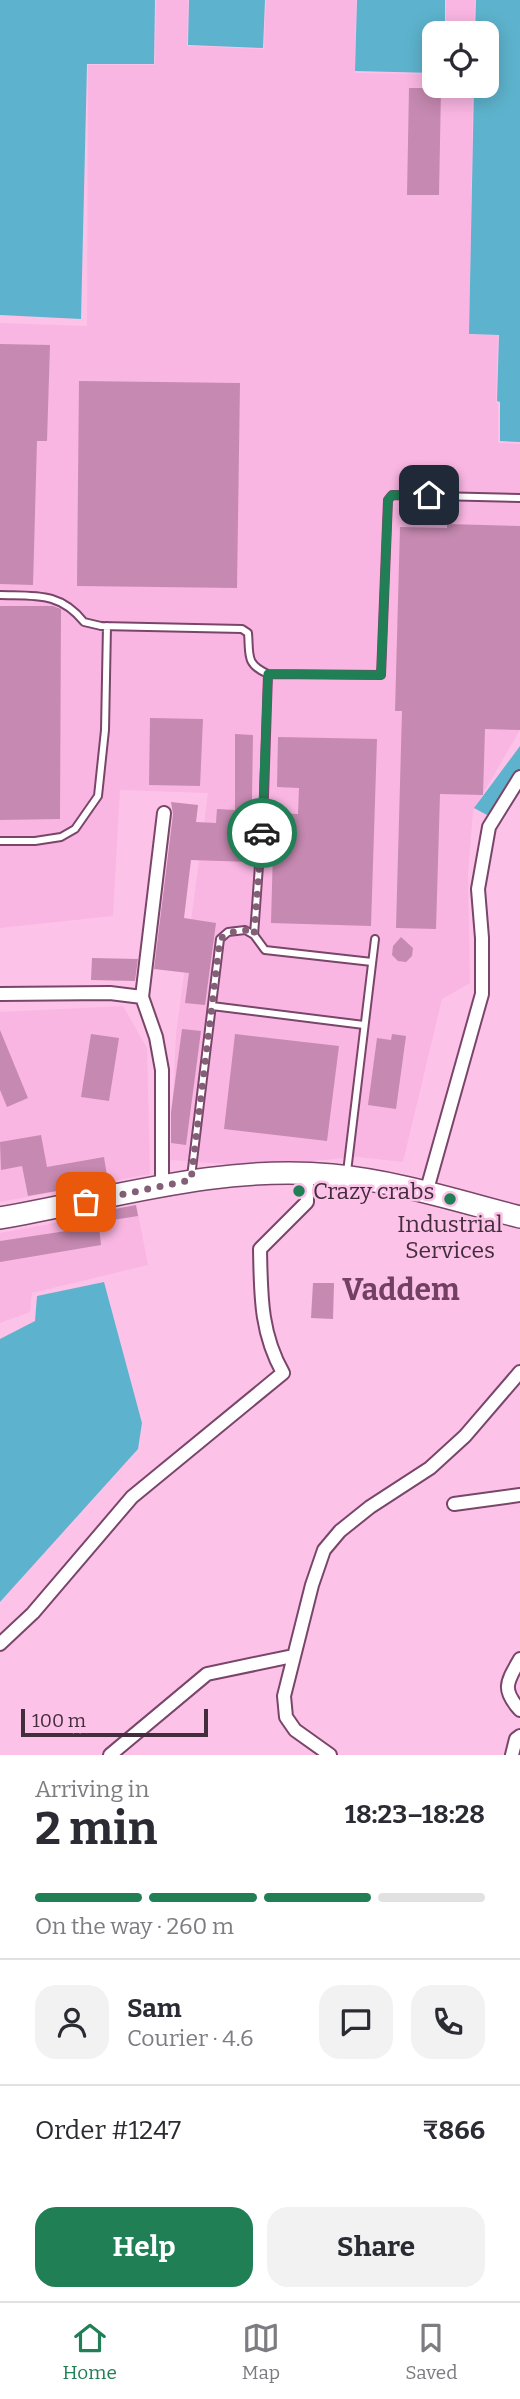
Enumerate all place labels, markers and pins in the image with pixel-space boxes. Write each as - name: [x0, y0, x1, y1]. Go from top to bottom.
- pin: [399, 465, 459, 525]
- pin: [56, 1172, 116, 1232]
- place label: Crazy crabs: [313, 1177, 435, 1205]
- marker: Crazy crabs: [291, 1183, 307, 1199]
- marker: Industrial Services: [442, 1191, 458, 1207]
- place label: Industrial Services: [397, 1210, 503, 1264]

